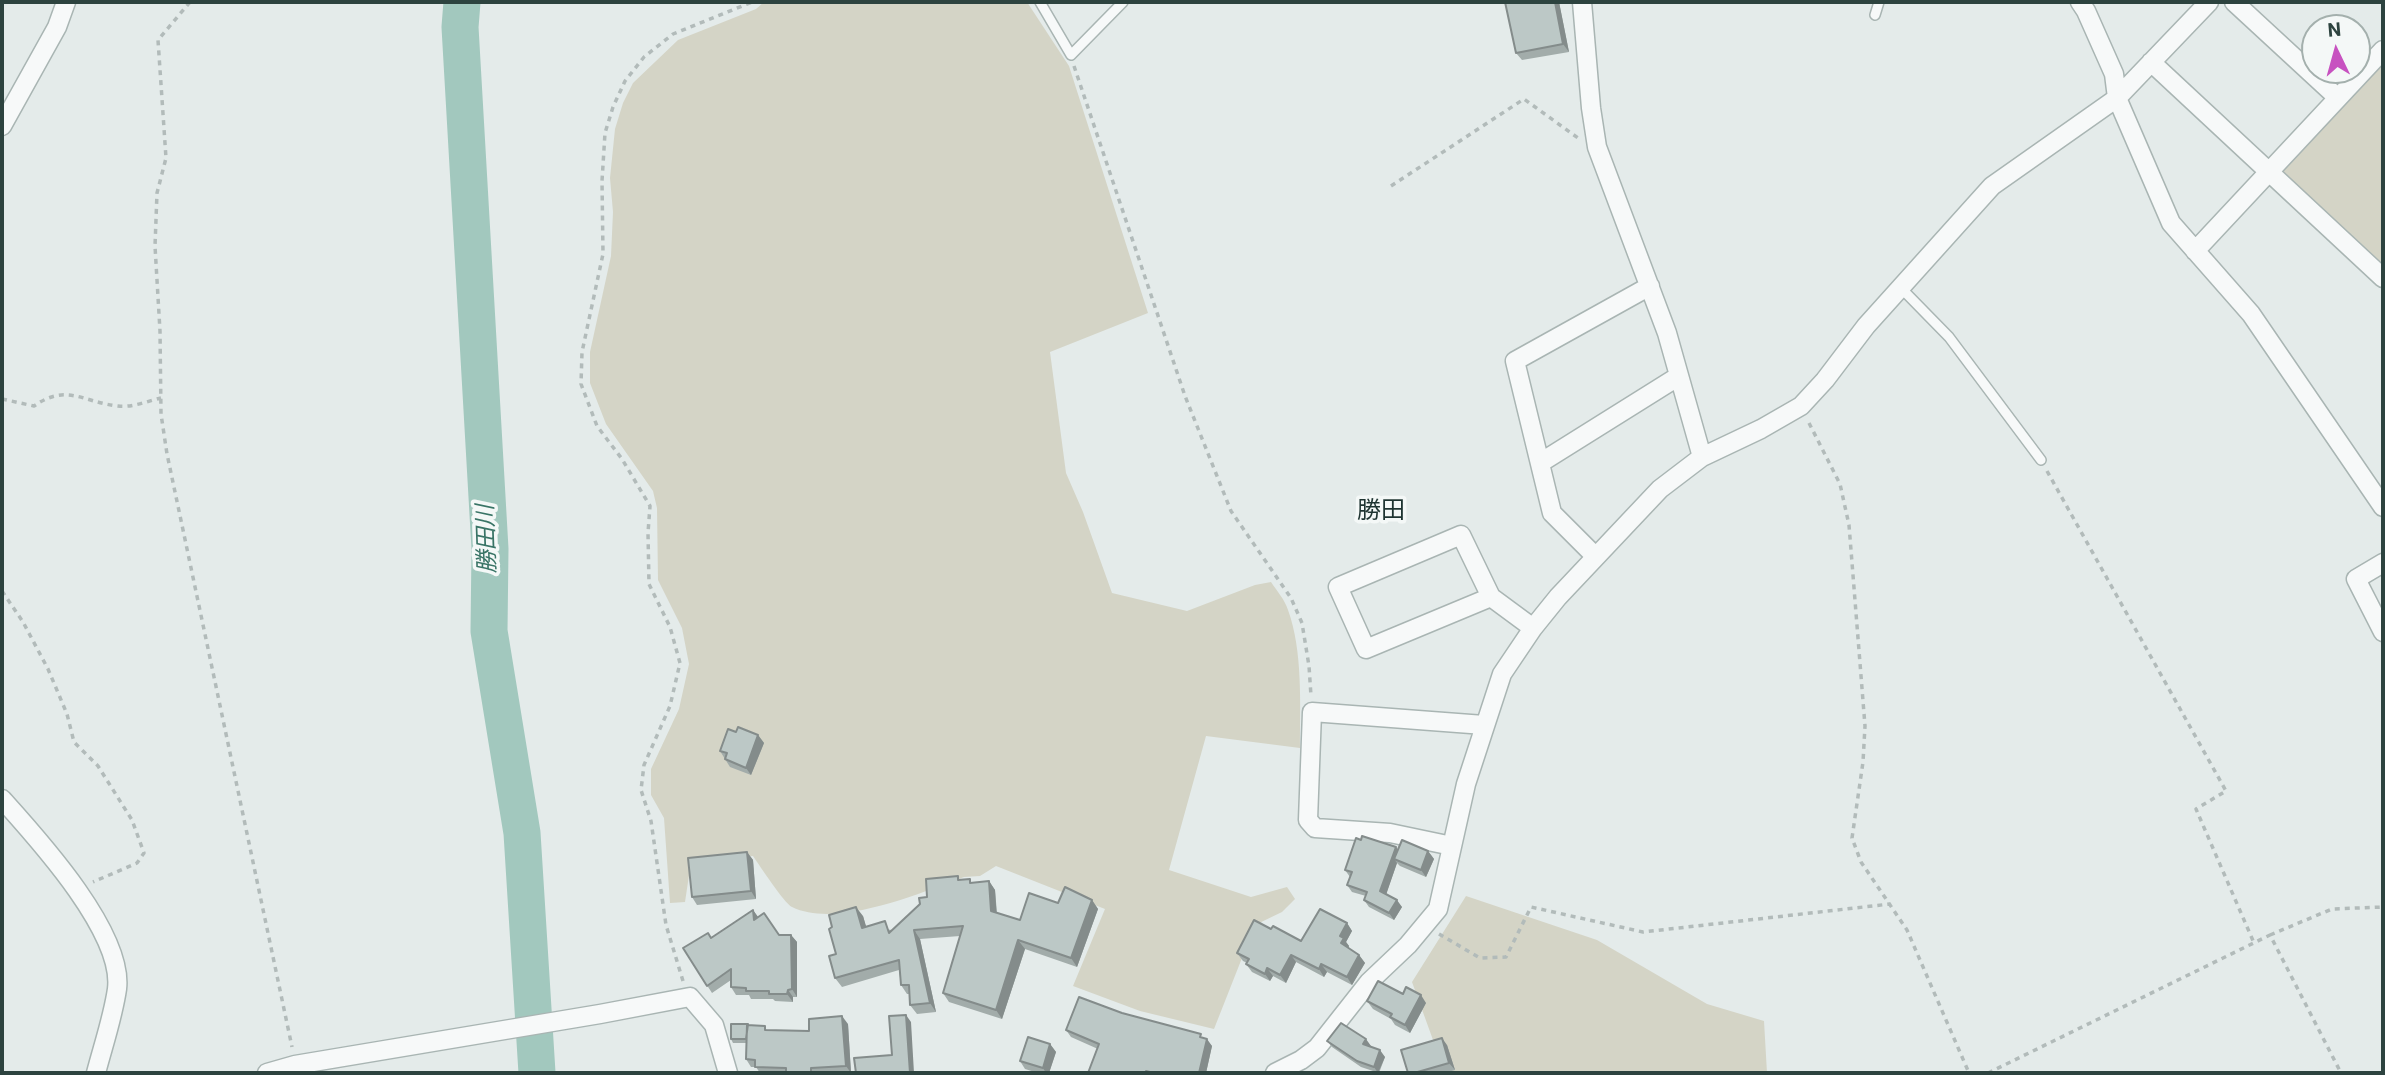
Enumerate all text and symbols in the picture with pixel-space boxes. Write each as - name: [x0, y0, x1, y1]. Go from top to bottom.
- north arrow: [2301, 14, 2371, 84]
- text: N: [2327, 18, 2342, 42]
- district label: 勝田: [1357, 498, 1405, 526]
- water label: 勝田川: [473, 504, 503, 574]

